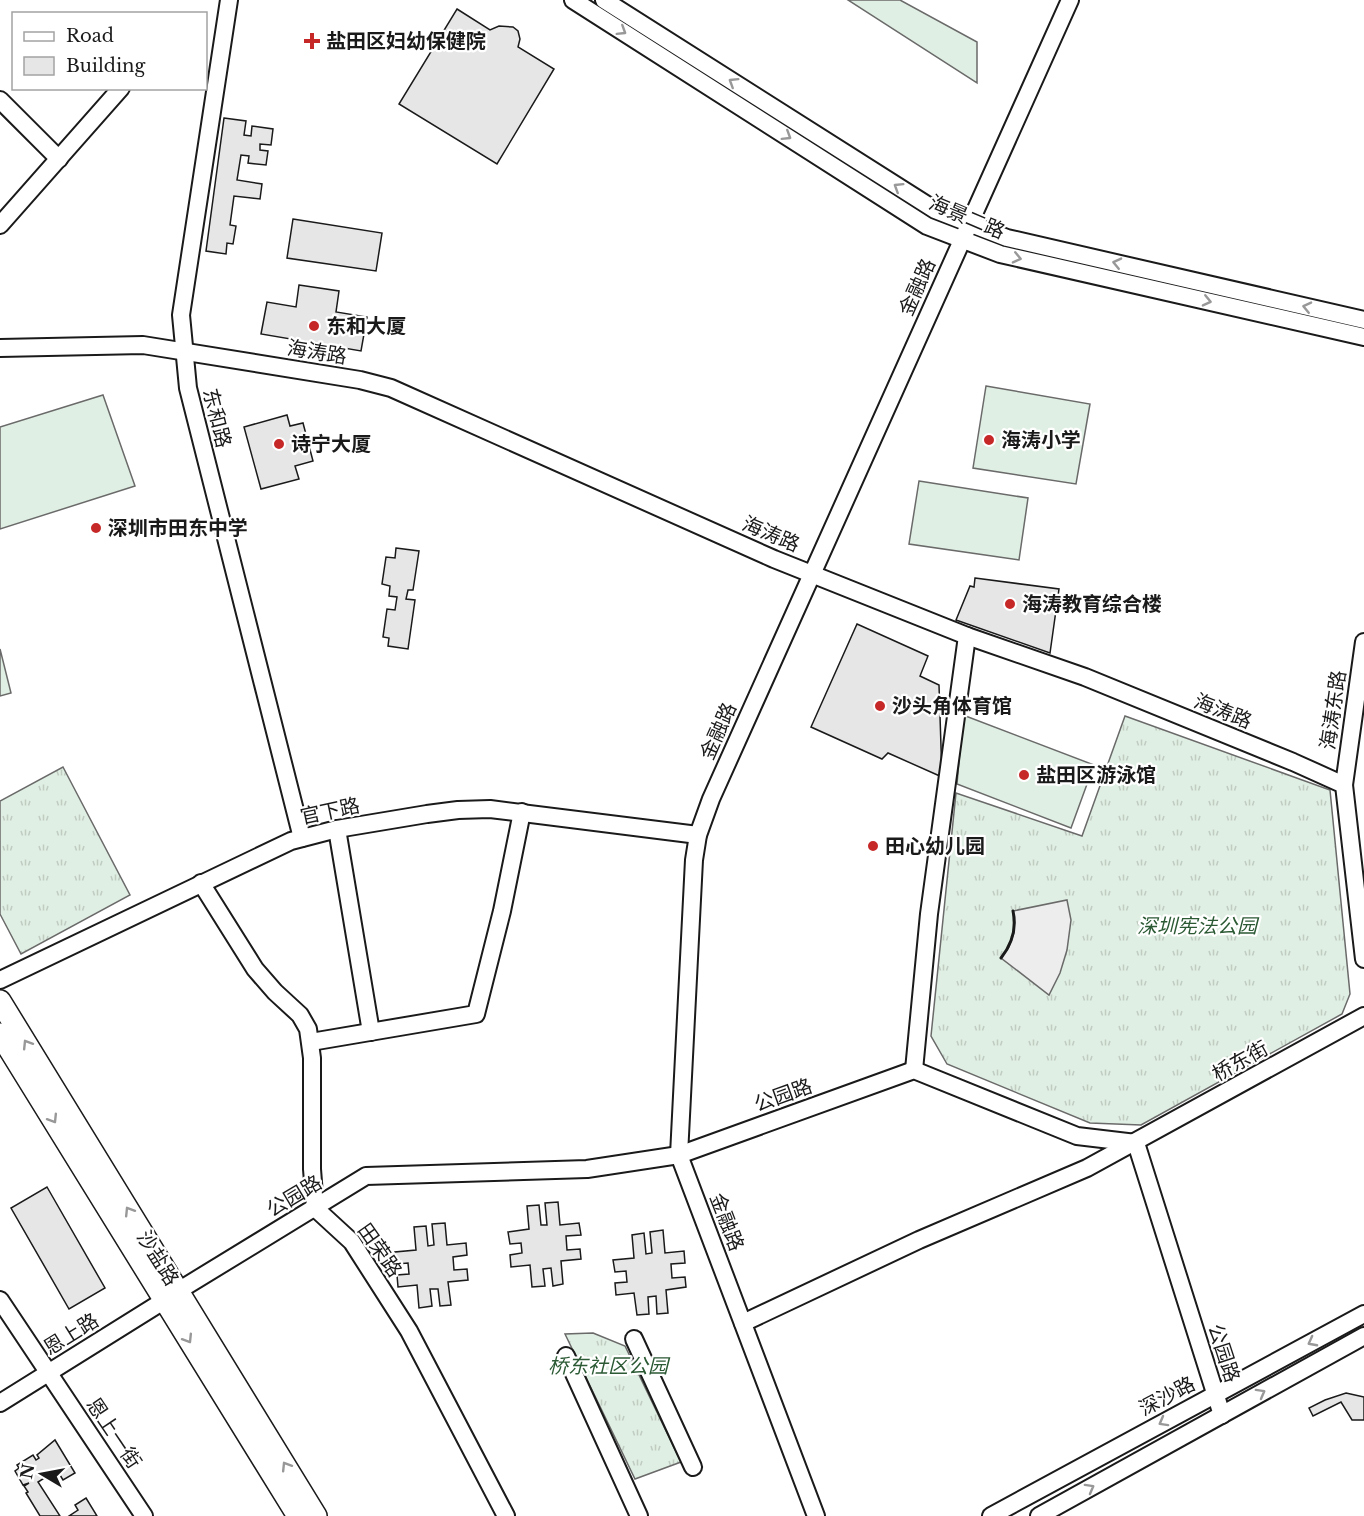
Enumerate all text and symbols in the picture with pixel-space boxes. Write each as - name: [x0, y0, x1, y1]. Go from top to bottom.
- legend: [12, 12, 207, 90]
- one-way arrow: [616, 24, 626, 36]
- text: Road: [66, 25, 114, 47]
- place label: 盐田区妇幼保健院: [326, 29, 486, 53]
- marker: 盐田区妇幼保健院: [303, 32, 321, 50]
- text: Building: [66, 55, 145, 77]
- one-way arrow: [729, 79, 740, 90]
- one-way arrow: [780, 129, 791, 140]
- one-way arrow: [894, 182, 904, 194]
- street label: 海景二路: [925, 190, 1009, 244]
- one-way arrow: [1011, 250, 1021, 263]
- street label: 金融路: [894, 255, 940, 319]
- one-way arrow: [1112, 257, 1122, 270]
- one-way arrow: [1202, 294, 1212, 307]
- one-way arrow: [1302, 301, 1312, 314]
- place label: 东和大厦: [326, 314, 406, 338]
- marker: 东和大厦: [307, 319, 321, 333]
- street label: 海涛路: [285, 335, 349, 369]
- street label: 东和路: [198, 386, 236, 450]
- place label: 海涛小学: [1001, 428, 1081, 452]
- place label: 诗宁大厦: [291, 432, 371, 456]
- marker: 海涛小学: [982, 433, 996, 447]
- marker: 诗宁大厦: [272, 437, 286, 451]
- street label: 海涛路: [739, 511, 803, 557]
- place label: 深圳市田东中学: [108, 516, 248, 540]
- marker: 深圳市田东中学: [89, 521, 103, 535]
- place label: 海涛教育综合楼: [1022, 592, 1162, 616]
- marker: 海涛教育综合楼: [1003, 597, 1017, 611]
- street label: 海涛东路: [1316, 669, 1350, 751]
- street label: 海涛路: [1191, 689, 1255, 733]
- place label: 沙头角体育馆: [892, 694, 1012, 718]
- street label: 金融路: [695, 699, 741, 763]
- marker: 沙头角体育馆: [873, 699, 887, 713]
- place label: 盐田区游泳馆: [1036, 763, 1156, 787]
- marker: 盐田区游泳馆: [1017, 768, 1031, 782]
- street label: 官下路: [298, 793, 362, 829]
- place label: 田心幼儿园: [885, 834, 985, 858]
- marker: 田心幼儿园: [866, 839, 880, 853]
- park label: 深圳宪法公园: [1137, 914, 1260, 938]
- street label: 桥东街: [1208, 1036, 1272, 1086]
- one-way arrow: [22, 1040, 34, 1050]
- street label: 公园路: [751, 1073, 815, 1117]
- one-way arrow: [45, 1113, 57, 1123]
- street label: 公园路: [262, 1170, 326, 1222]
- street label: 金融路: [705, 1190, 749, 1254]
- one-way arrow: [125, 1206, 136, 1217]
- street label: 田荣路: [353, 1219, 407, 1281]
- street label: 沙盐路: [132, 1226, 184, 1290]
- street label: 恩上路: [39, 1308, 103, 1360]
- street label: 公园路: [1203, 1321, 1245, 1385]
- one-way arrow: [181, 1333, 193, 1343]
- one-way arrow: [1308, 1335, 1319, 1346]
- park label: 桥东社区公园: [548, 1354, 671, 1378]
- street label: 深沙路: [1135, 1371, 1199, 1421]
- one-way arrow: [1255, 1389, 1265, 1400]
- street label: 恩上一街: [82, 1393, 146, 1473]
- one-way arrow: [1159, 1415, 1170, 1426]
- north arrow: [12, 1444, 72, 1504]
- text: N: [16, 1462, 38, 1481]
- one-way arrow: [281, 1462, 293, 1472]
- one-way arrow: [1084, 1484, 1095, 1495]

